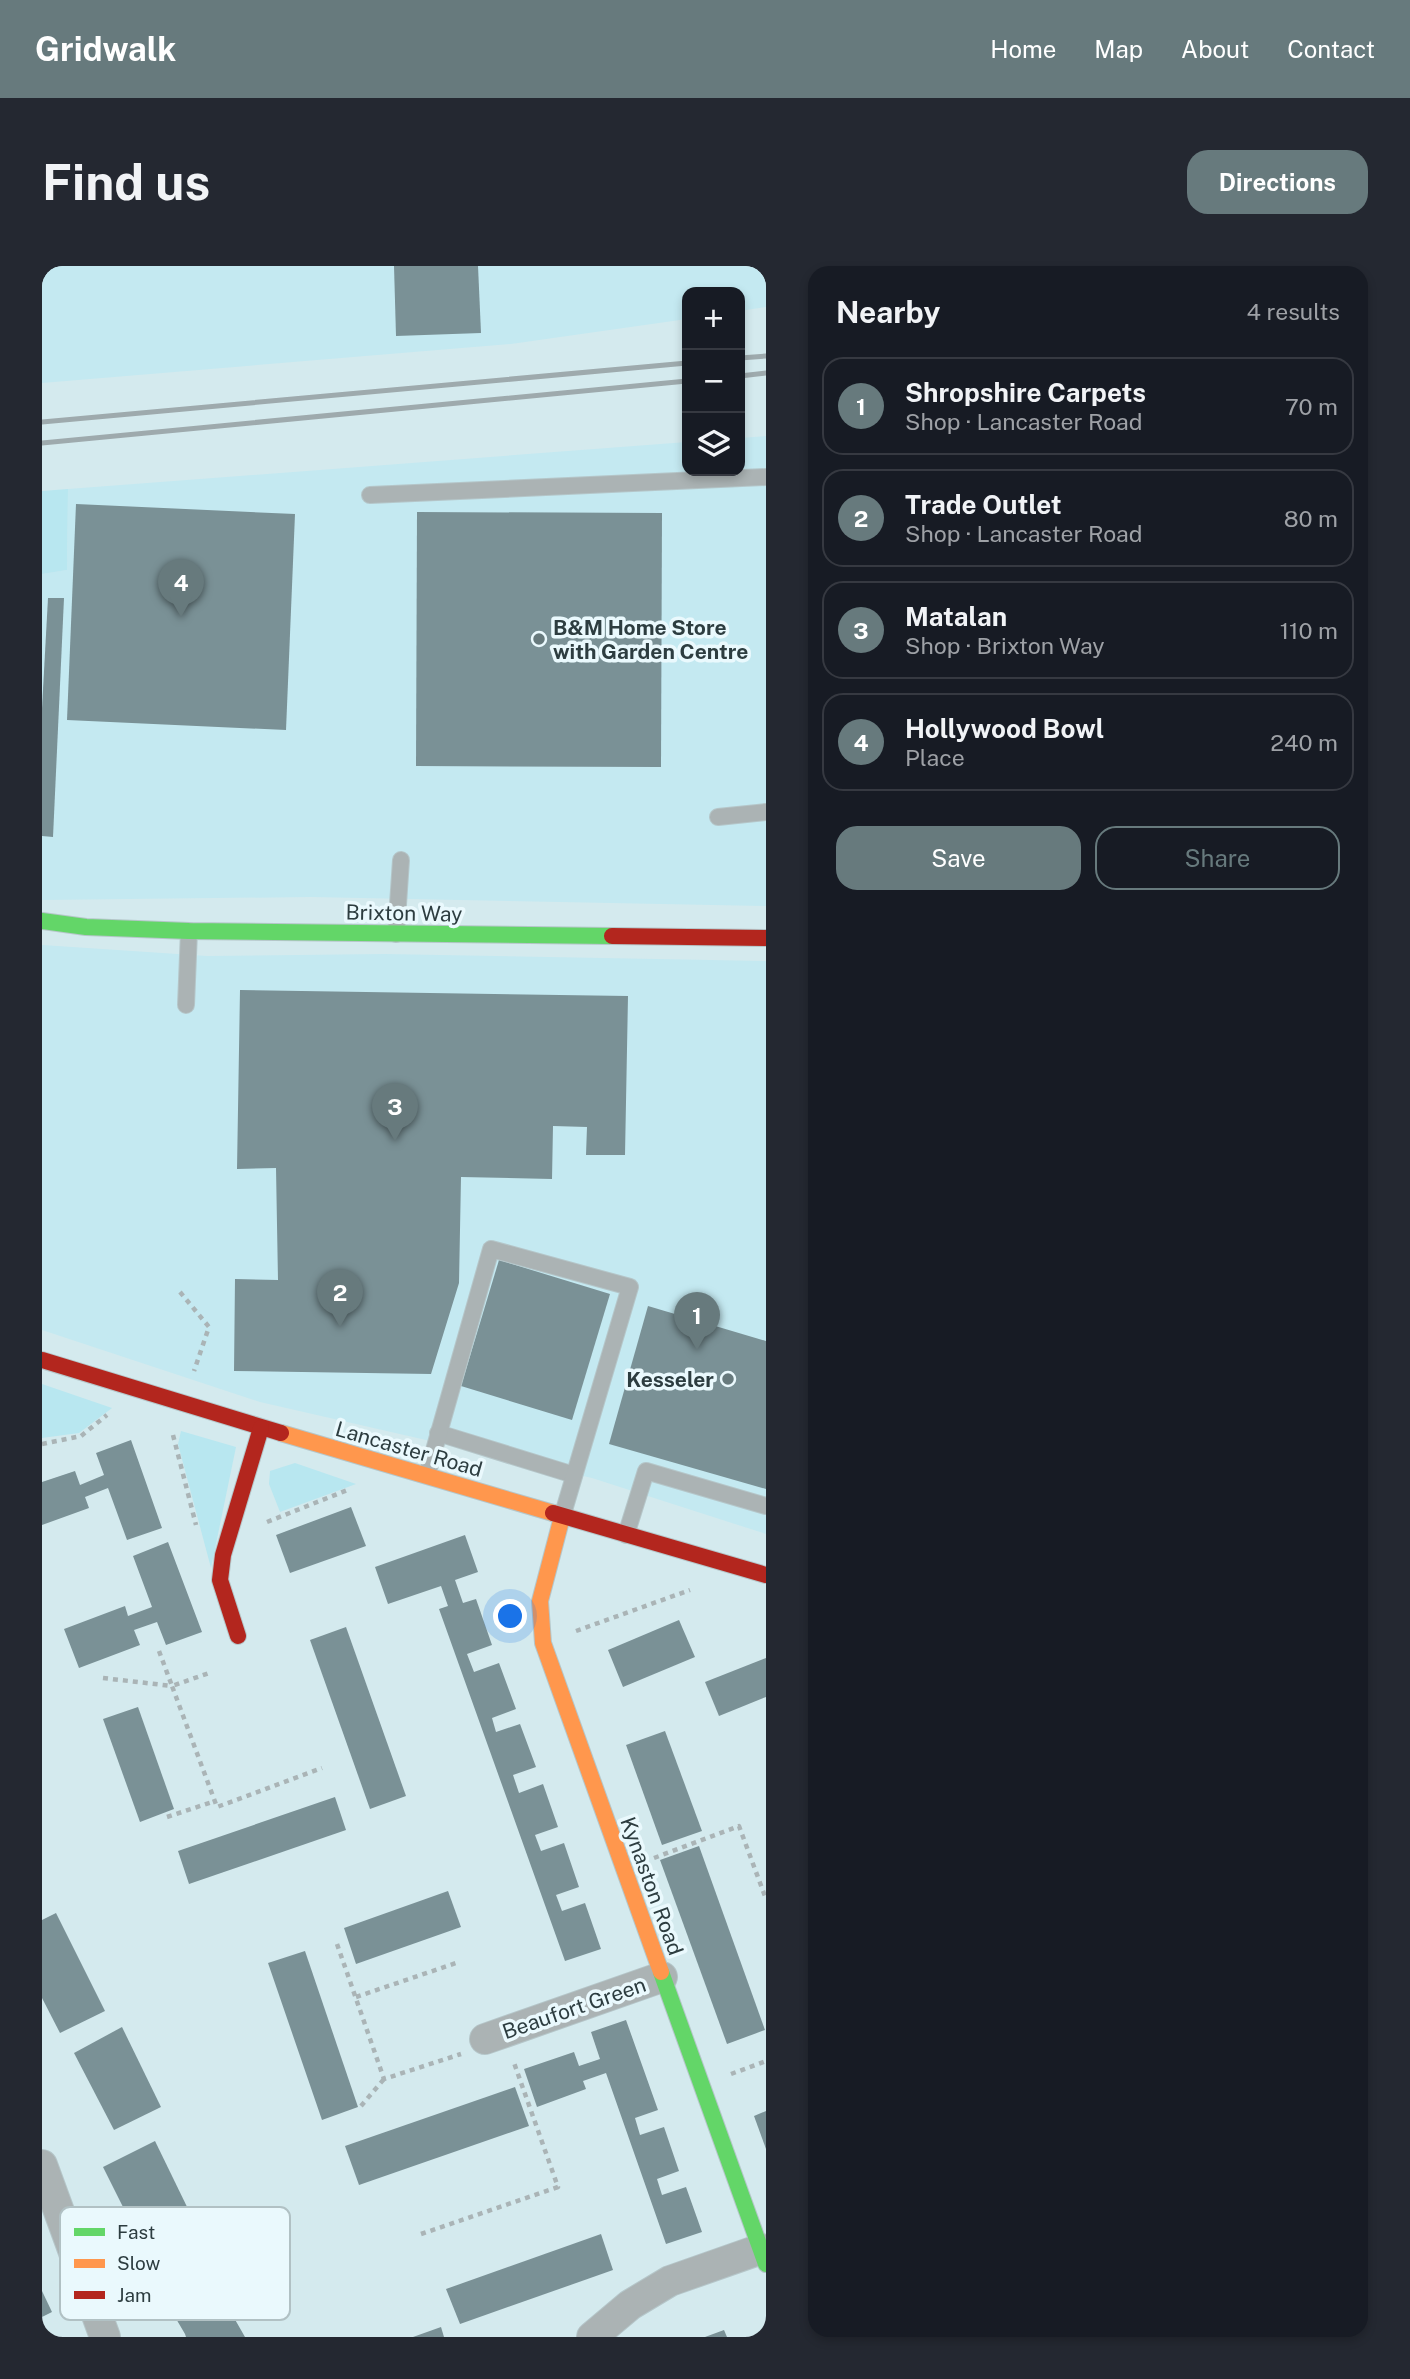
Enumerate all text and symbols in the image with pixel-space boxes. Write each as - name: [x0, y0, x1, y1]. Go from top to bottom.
- text: Gridwalk: [35, 30, 176, 68]
- text: Home: [990, 35, 1056, 63]
- text: Map: [1094, 35, 1143, 63]
- text: About: [1181, 35, 1249, 63]
- text: Contact: [1287, 35, 1375, 63]
- button: Directions: [1187, 150, 1368, 214]
- text: Find us: [42, 153, 210, 211]
- map controls: [682, 287, 745, 476]
- button: +: [682, 287, 745, 350]
- text: Nearby: [836, 294, 940, 330]
- text: 4 results: [1246, 298, 1340, 325]
- button: −: [682, 350, 745, 413]
- text: Shropshire Carpets: [905, 377, 1146, 408]
- text: 1: [856, 393, 866, 420]
- text: 70 m: [1285, 393, 1338, 420]
- text: Shop · Lancaster Road: [905, 408, 1142, 435]
- button: layers: [682, 413, 745, 476]
- text: Trade Outlet: [905, 489, 1062, 520]
- text: 2: [854, 505, 868, 532]
- text: 80 m: [1284, 505, 1338, 532]
- text: Shop · Lancaster Road: [905, 520, 1142, 547]
- pin: 4: [158, 559, 204, 617]
- text: Matalan: [905, 601, 1007, 632]
- place label: B&M Home Store with Garden Centre: [553, 615, 748, 664]
- text: 3: [853, 617, 869, 644]
- text: 110 m: [1280, 617, 1338, 644]
- marker: B&M Home Store with Garden Centre: [531, 631, 547, 647]
- text: Shop · Brixton Way: [905, 632, 1105, 659]
- text: Hollywood Bowl: [905, 713, 1104, 744]
- text: 4: [853, 729, 869, 756]
- text: 240 m: [1270, 729, 1338, 756]
- text: Place: [905, 744, 965, 771]
- button: Save: [836, 826, 1081, 890]
- button: Share: [1095, 826, 1340, 890]
- street label: Brixton Way: [345, 899, 463, 927]
- pin: 3: [372, 1083, 418, 1141]
- pin: 2: [317, 1269, 363, 1327]
- pin: 1: [674, 1292, 720, 1350]
- place label: Kesseler: [626, 1367, 714, 1392]
- marker: Kesseler: [720, 1371, 736, 1387]
- street label: Lancaster Road: [333, 1416, 485, 1482]
- your location: [493, 1599, 527, 1633]
- street label: Kynaston Road: [615, 1813, 689, 1959]
- street label: Beaufort Green: [499, 1972, 649, 2044]
- legend: [60, 2207, 290, 2320]
- text: Fast: [117, 2221, 155, 2243]
- text: Slow: [117, 2252, 161, 2274]
- text: Jam: [117, 2284, 151, 2306]

